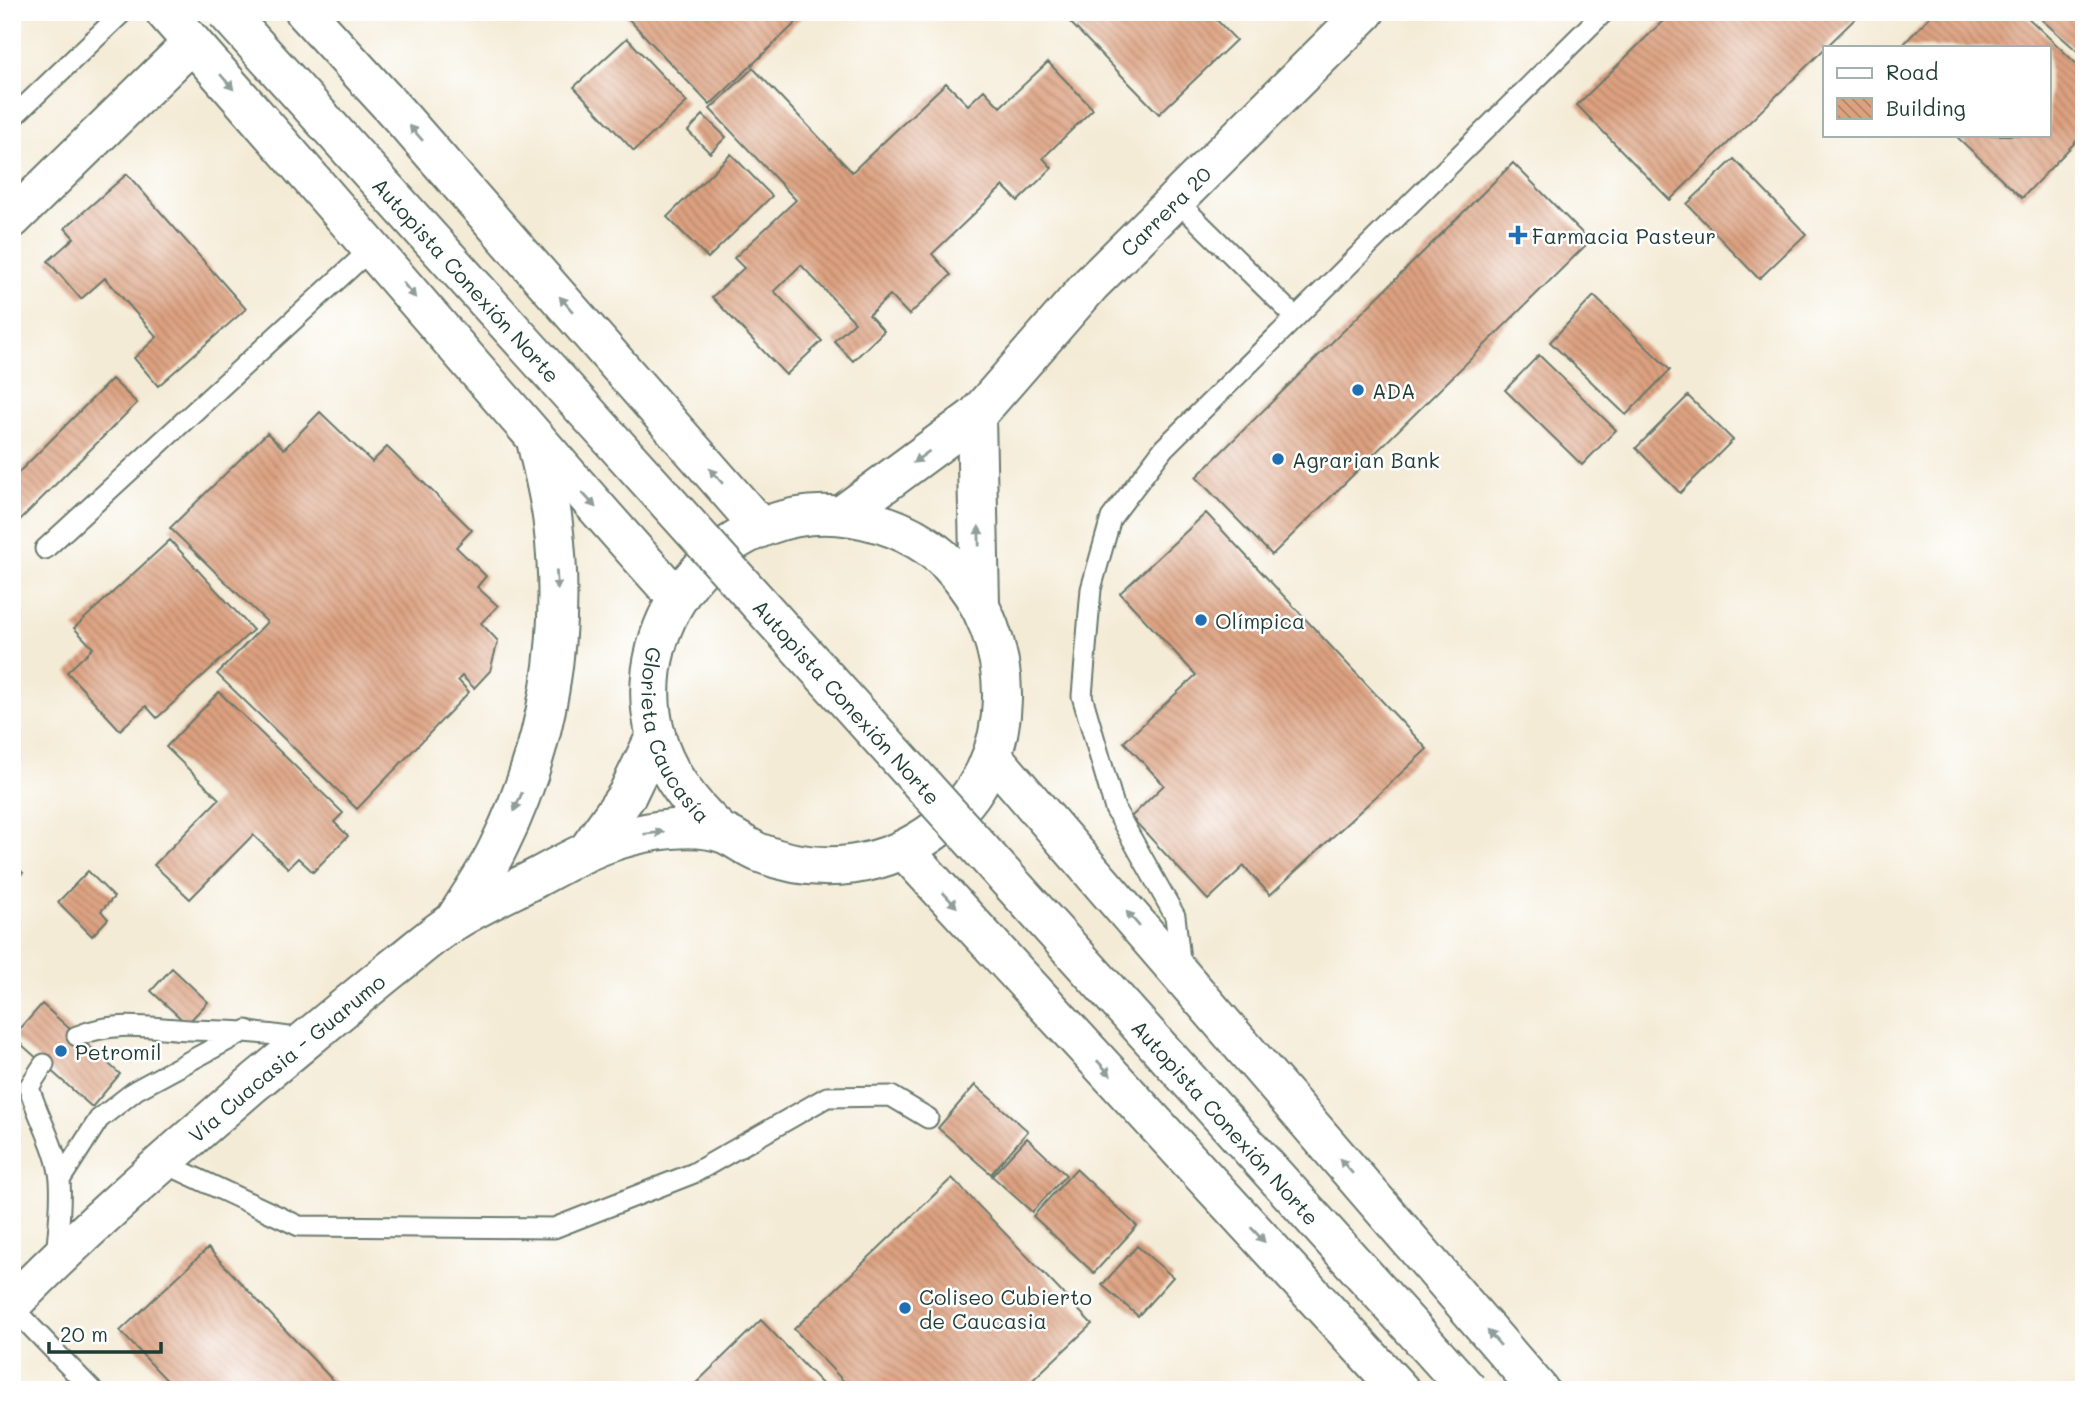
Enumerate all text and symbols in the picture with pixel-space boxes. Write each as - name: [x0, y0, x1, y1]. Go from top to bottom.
- legend: [1823, 46, 2050, 136]
- text: Road: [1886, 58, 1938, 85]
- one-way arrow: [219, 73, 235, 91]
- text: Building: [1886, 94, 1966, 121]
- one-way arrow: [408, 124, 424, 142]
- street label: Carrera 20: [1114, 160, 1216, 261]
- street label: Autopista Conexión Norte: [368, 171, 567, 388]
- place label: Farmacia Pasteur: [1532, 222, 1716, 249]
- marker: Farmacia Pasteur: [1510, 227, 1526, 243]
- one-way arrow: [401, 281, 416, 298]
- one-way arrow: [559, 296, 574, 313]
- place label: ADA: [1372, 377, 1416, 404]
- marker: ADA: [1350, 382, 1366, 398]
- place label: Agrarian Bank: [1292, 446, 1440, 473]
- one-way arrow: [912, 449, 930, 463]
- marker: Agrarian Bank: [1270, 451, 1286, 467]
- one-way arrow: [708, 467, 724, 484]
- one-way arrow: [581, 491, 596, 508]
- one-way arrow: [973, 525, 984, 547]
- one-way arrow: [552, 569, 563, 591]
- street label: Autopista Conexión Norte: [748, 593, 947, 810]
- place label: Olímpica: [1215, 607, 1305, 634]
- marker: Olímpica: [1193, 612, 1209, 628]
- street label: Glorieta Caucasía: [637, 645, 717, 828]
- one-way arrow: [512, 792, 523, 813]
- one-way arrow: [643, 827, 665, 838]
- one-way arrow: [942, 891, 958, 908]
- one-way arrow: [1126, 911, 1141, 928]
- street label: Vía Cuacasia - Guarumo: [182, 967, 390, 1148]
- street label: Autopista Conexión Norte: [1127, 1013, 1326, 1230]
- place label: Petromil: [75, 1038, 162, 1065]
- marker: Petromil: [53, 1043, 69, 1059]
- one-way arrow: [1096, 1059, 1112, 1076]
- one-way arrow: [1339, 1157, 1354, 1174]
- one-way arrow: [1250, 1226, 1266, 1244]
- place label: Coliseo Cubierto de Caucasia: [919, 1283, 1092, 1334]
- marker: Coliseo Cubierto de Caucasia: [897, 1300, 913, 1316]
- scale bar: [49, 1311, 161, 1355]
- text: 20 m: [60, 1320, 108, 1347]
- one-way arrow: [1486, 1329, 1502, 1347]

